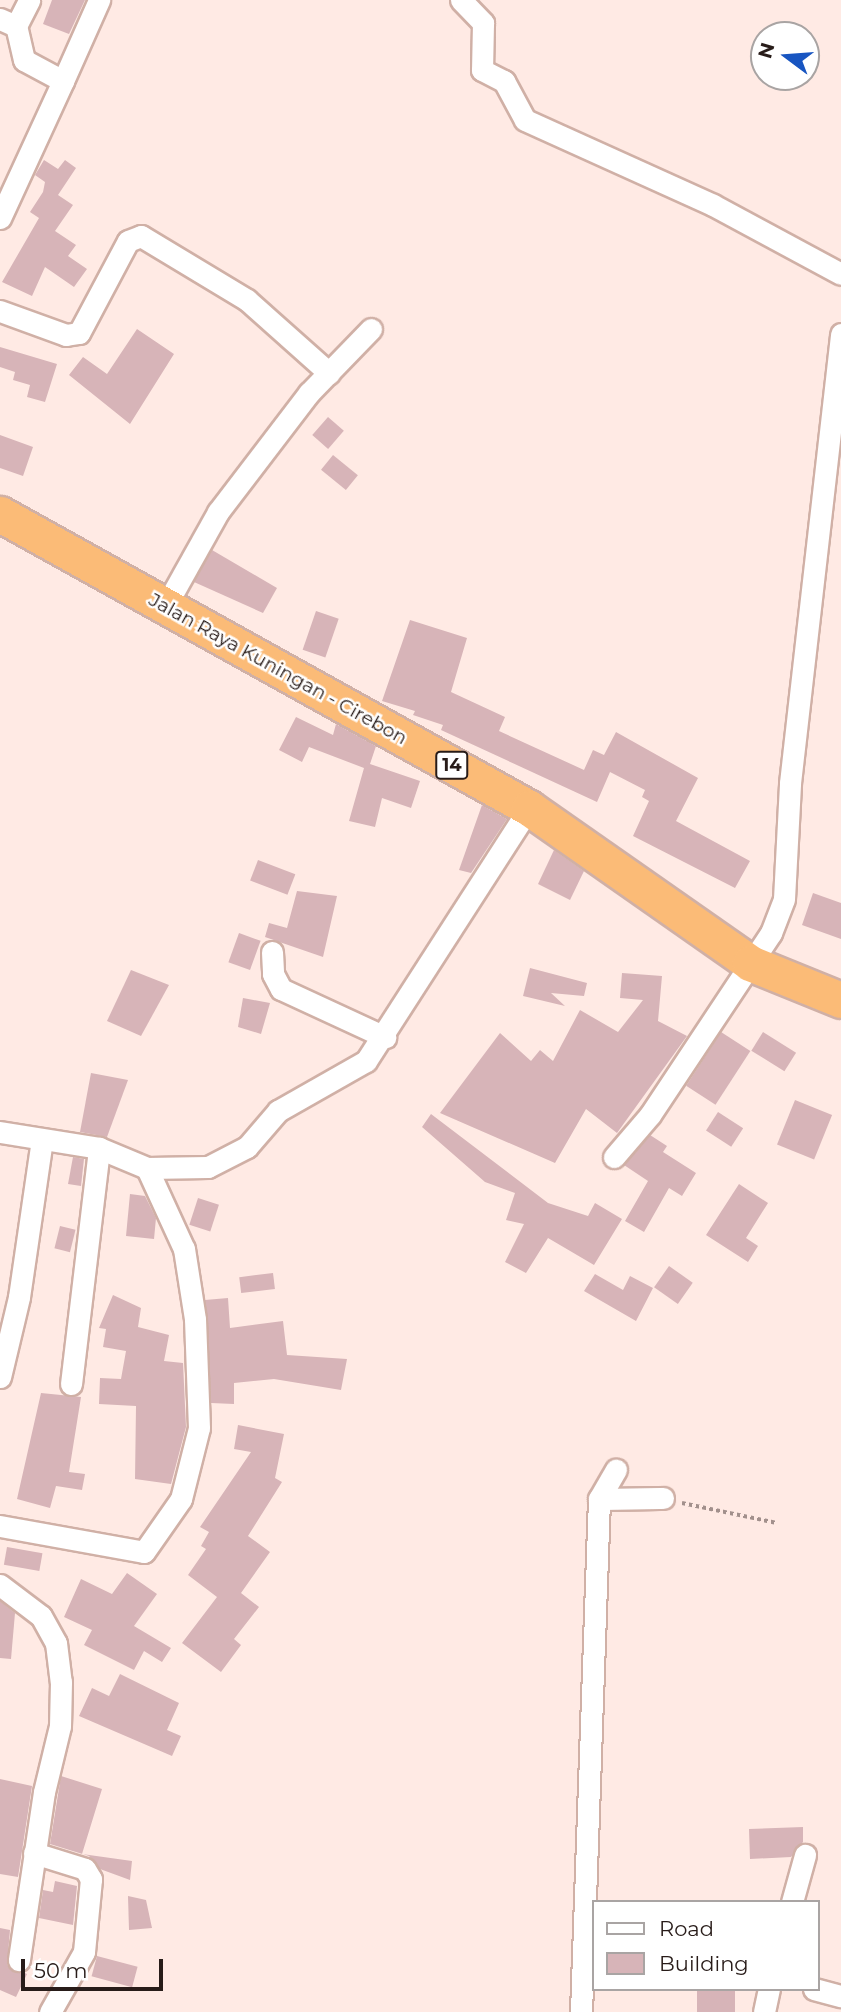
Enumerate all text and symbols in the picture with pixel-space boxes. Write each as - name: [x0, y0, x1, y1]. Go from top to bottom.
- north arrow: [750, 21, 820, 91]
- text: N: [753, 40, 779, 61]
- street label: Jalan Raya Kuningan - Cirebon: [145, 588, 411, 750]
- road number: 14: [434, 750, 470, 780]
- legend: [592, 1900, 820, 1991]
- text: Road: [659, 1916, 714, 1941]
- scale bar: [24, 1946, 166, 1990]
- text: Building: [659, 1951, 749, 1976]
- text: 50 m: [34, 1958, 88, 1983]

